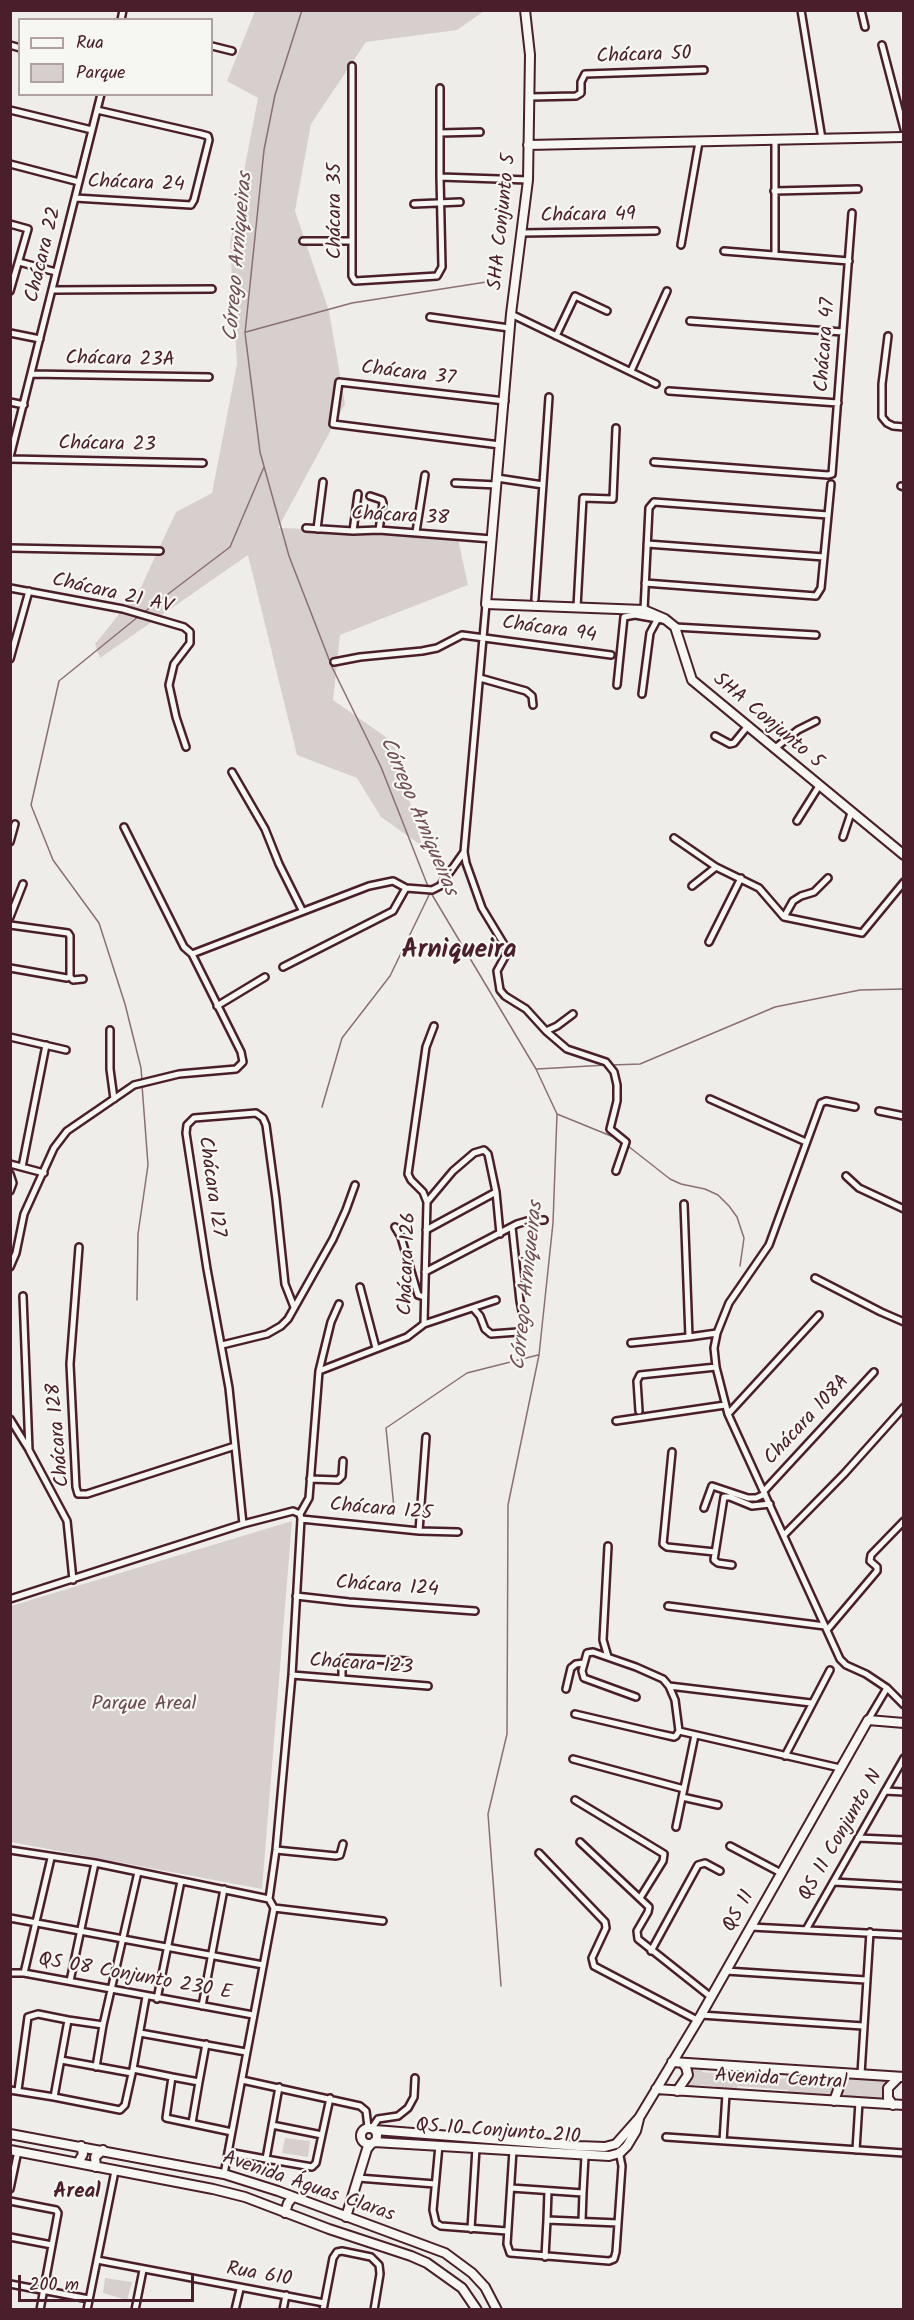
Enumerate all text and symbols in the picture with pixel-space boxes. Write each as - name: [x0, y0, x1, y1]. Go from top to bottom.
- legend: [18, 18, 213, 96]
- text: Rua: [76, 29, 104, 58]
- street label: Chácara 50: [596, 43, 692, 71]
- text: Parque: [76, 59, 125, 88]
- street label: SHA Conjunto 5: [485, 153, 523, 291]
- street label: Chácara 35: [325, 163, 349, 259]
- street label: Chácara 24: [87, 171, 185, 199]
- water label: Córrego Arniqueiras: [220, 171, 260, 343]
- street label: Chácara 49: [540, 204, 636, 230]
- street label: Chácara 22: [22, 205, 68, 305]
- street label: Chácara 47: [812, 297, 842, 393]
- street label: Chácara 23A: [65, 348, 175, 374]
- street label: Chácara 37: [359, 357, 457, 393]
- street label: Chácara 23: [58, 433, 156, 459]
- street label: Chácara 38: [350, 503, 450, 533]
- street label: Chácara 21 AV: [49, 569, 175, 621]
- street label: Chácara 94: [500, 612, 598, 650]
- street label: SHA Conjunto 5: [707, 669, 827, 775]
- water label: Córrego Arniqueiras: [372, 734, 462, 900]
- district label: Arniqueira: [401, 937, 517, 969]
- street label: Chácara 127: [191, 1135, 229, 1239]
- water label: Córrego Arniqueiras: [508, 1200, 550, 1372]
- street label: Chácara 126: [395, 1212, 423, 1316]
- street label: Chácara 108A: [760, 1371, 856, 1471]
- street label: Chácara 128: [43, 1382, 77, 1488]
- street label: Chácara 125: [329, 1495, 433, 1527]
- street label: Chácara 124: [335, 1572, 439, 1604]
- street label: Chácara 123: [308, 1650, 414, 1682]
- park label: Parque Areal: [91, 1694, 197, 1718]
- street label: QS 11 Conjunto N: [795, 1766, 889, 1906]
- street label: QS 11: [719, 1887, 761, 1937]
- street label: QS 08 Conjunto 230 E: [36, 1949, 234, 2007]
- street label: Avenida Central: [714, 2066, 848, 2096]
- street label: QS 10 Conjunto 210: [415, 2115, 581, 2151]
- street label: Avenida Águas Claras: [219, 2147, 397, 2229]
- district label: Areal: [53, 2180, 101, 2206]
- street label: Rua 610: [224, 2258, 294, 2294]
- scale bar: [21, 2263, 196, 2301]
- text: 200 m: [29, 2271, 79, 2300]

